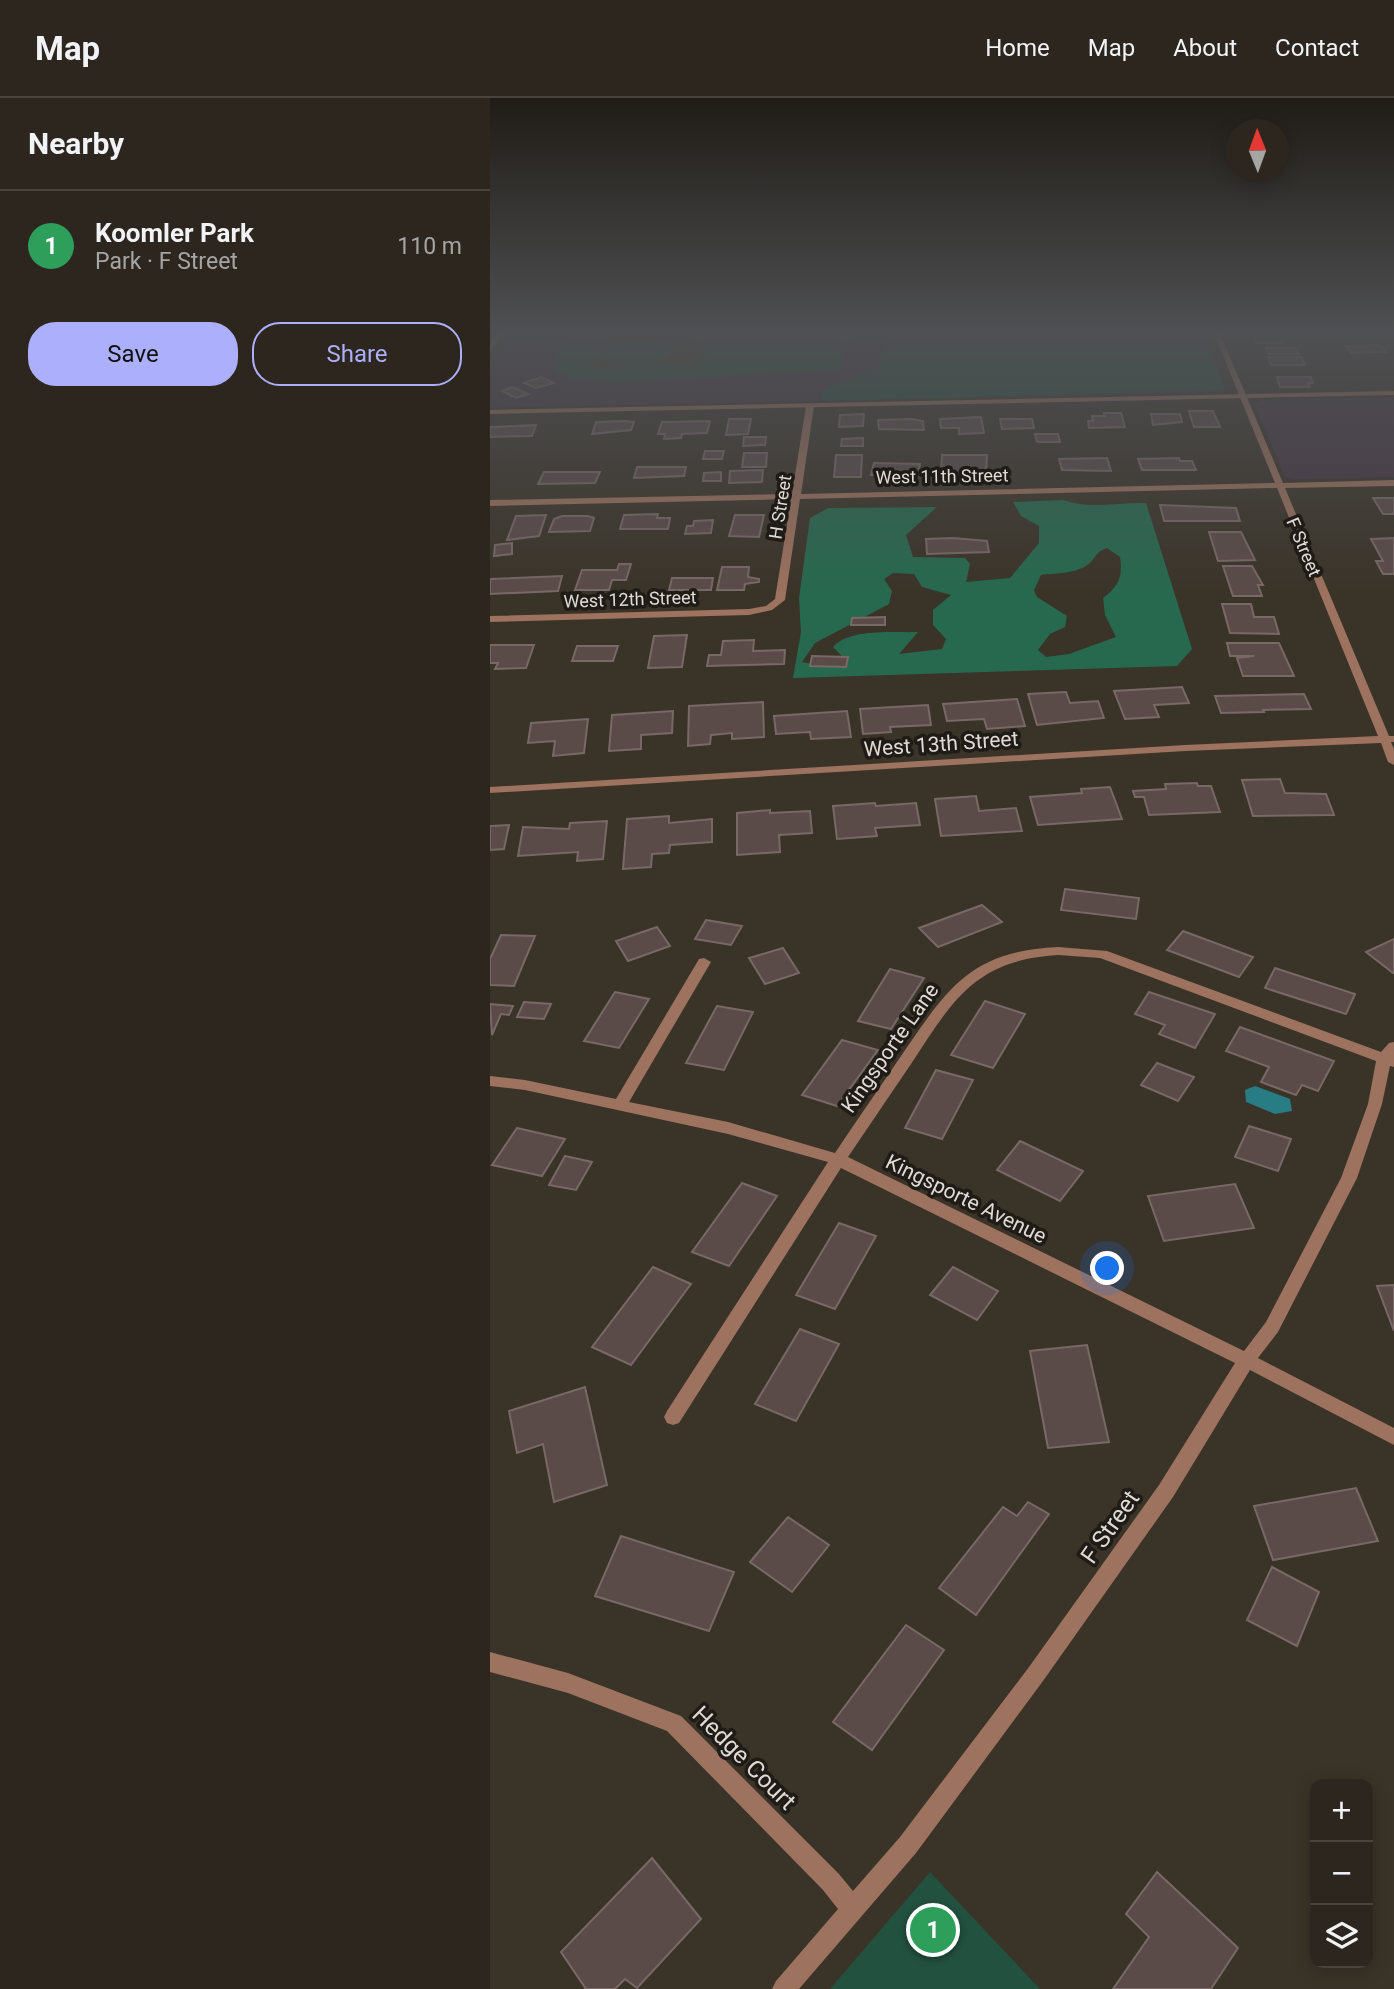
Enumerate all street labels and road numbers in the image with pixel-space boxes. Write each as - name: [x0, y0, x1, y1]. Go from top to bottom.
- street label: West 11th Street: [875, 464, 1009, 488]
- street label: H Street: [765, 473, 795, 541]
- street label: F Street: [1282, 514, 1326, 580]
- street label: West 12th Street: [563, 586, 697, 612]
- street label: West 13th Street: [863, 727, 1019, 761]
- street label: Kingsporte Lane: [836, 979, 944, 1117]
- street label: Kingsporte Avenue: [882, 1150, 1050, 1248]
- street label: F Street: [1075, 1485, 1145, 1569]
- street label: Hedge Court: [686, 1700, 802, 1816]

